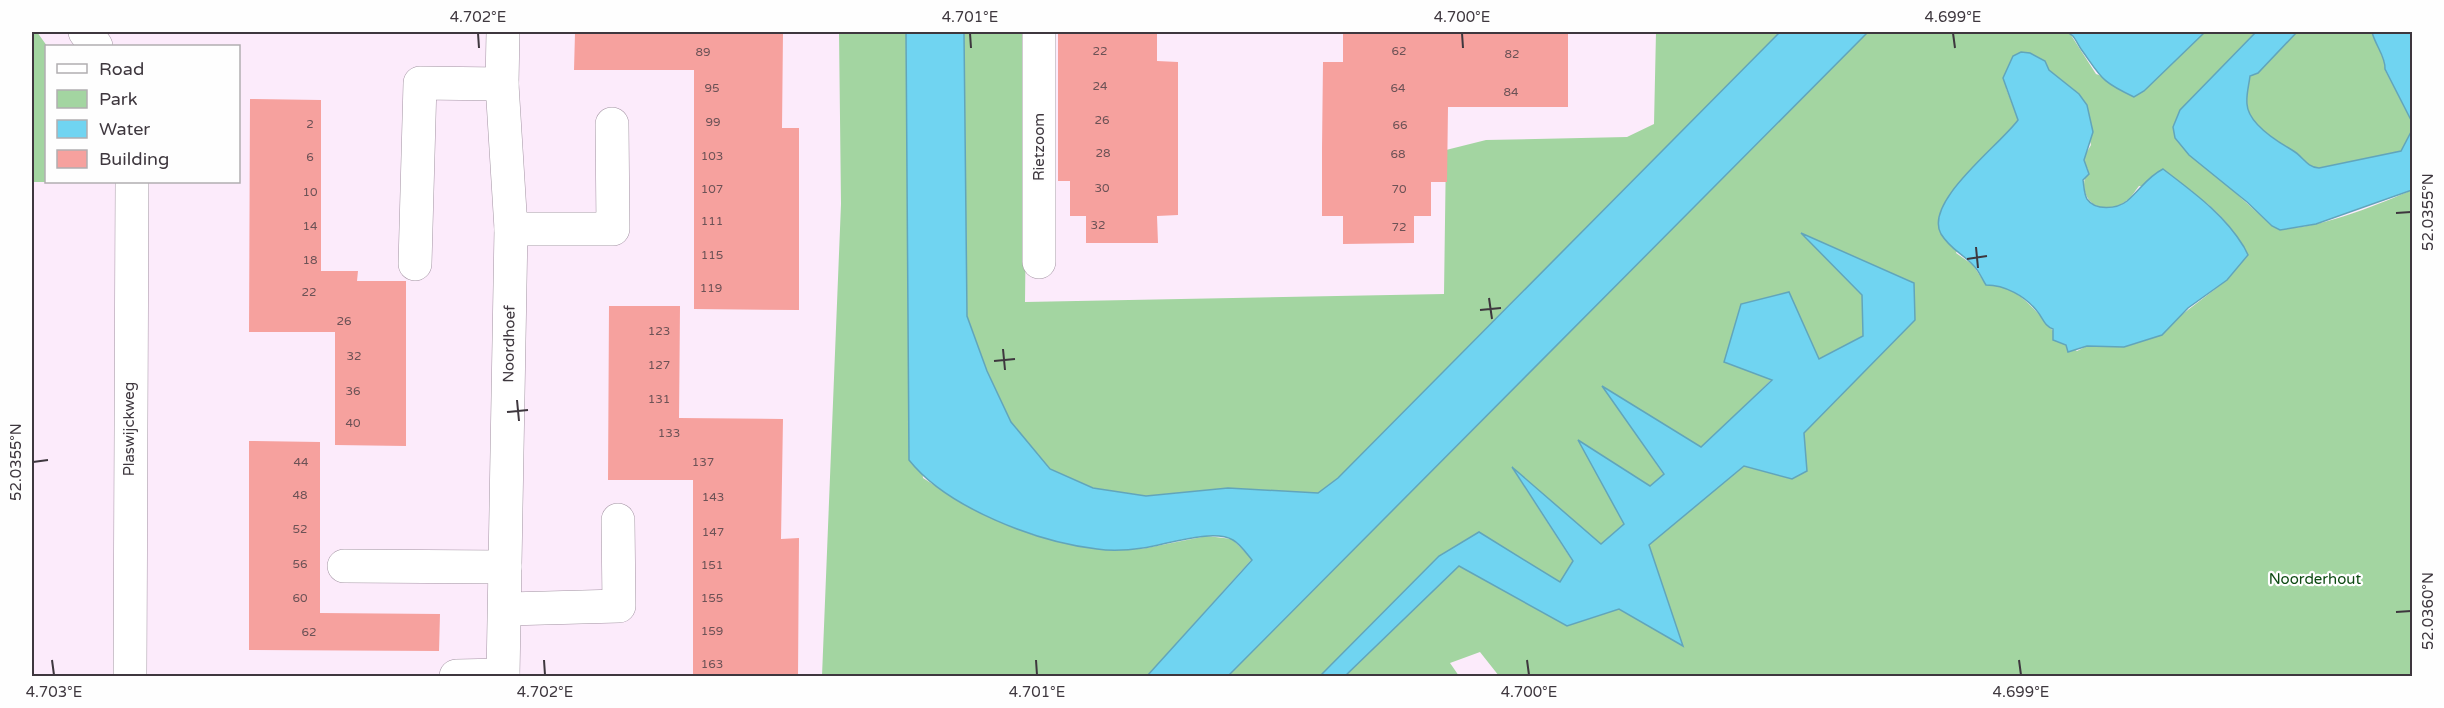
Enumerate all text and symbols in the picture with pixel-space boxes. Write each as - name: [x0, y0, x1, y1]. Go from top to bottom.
- text: 4.702°E: [450, 8, 506, 26]
- text: 4.701°E: [942, 8, 998, 26]
- text: 4.700°E: [1434, 8, 1490, 26]
- text: 4.699°E: [1925, 8, 1981, 26]
- house number: 22: [1092, 44, 1108, 58]
- house number: 62: [1391, 44, 1407, 58]
- legend: [45, 45, 240, 183]
- house number: 89: [695, 45, 711, 59]
- house number: 82: [1504, 47, 1520, 61]
- text: Road: [99, 58, 144, 80]
- house number: 24: [1092, 79, 1108, 93]
- house number: 95: [704, 81, 720, 95]
- house number: 64: [1390, 81, 1406, 95]
- house number: 84: [1503, 85, 1519, 99]
- text: Park: [99, 88, 138, 110]
- street label: Rietzoom: [1030, 113, 1048, 181]
- house number: 26: [1094, 113, 1110, 127]
- house number: 99: [705, 115, 721, 129]
- house number: 2: [306, 117, 314, 131]
- text: Water: [99, 118, 150, 140]
- house number: 66: [1392, 118, 1408, 132]
- house number: 28: [1095, 146, 1111, 160]
- house number: 68: [1390, 147, 1406, 161]
- text: Building: [99, 148, 169, 170]
- house number: 103: [701, 149, 723, 163]
- house number: 6: [306, 150, 314, 164]
- text: 52.0355°N: [2419, 173, 2437, 251]
- house number: 30: [1094, 181, 1110, 195]
- house number: 107: [701, 182, 723, 196]
- house number: 70: [1391, 182, 1407, 196]
- house number: 10: [302, 185, 318, 199]
- house number: 111: [701, 214, 723, 228]
- house number: 32: [1090, 218, 1106, 232]
- house number: 14: [302, 219, 318, 233]
- house number: 72: [1391, 220, 1407, 234]
- house number: 115: [701, 248, 723, 262]
- house number: 18: [302, 253, 318, 267]
- house number: 119: [700, 281, 722, 295]
- house number: 22: [301, 285, 317, 299]
- street label: Noordhoef: [499, 305, 519, 383]
- house number: 26: [336, 314, 352, 328]
- house number: 123: [648, 324, 670, 338]
- house number: 32: [346, 349, 362, 363]
- house number: 127: [648, 358, 670, 372]
- street label: Plaswijckweg: [120, 382, 138, 476]
- house number: 36: [345, 384, 361, 398]
- house number: 131: [648, 392, 670, 406]
- house number: 40: [345, 416, 361, 430]
- text: 52.0355°N: [7, 423, 25, 501]
- house number: 133: [658, 426, 680, 440]
- house number: 44: [293, 455, 309, 469]
- house number: 137: [692, 455, 714, 469]
- house number: 48: [292, 488, 308, 502]
- house number: 143: [702, 490, 724, 504]
- house number: 52: [292, 522, 308, 536]
- house number: 147: [702, 525, 724, 539]
- house number: 56: [292, 557, 308, 571]
- house number: 151: [701, 558, 723, 572]
- park label: Noorderhout: [2269, 570, 2361, 588]
- text: 52.0360°N: [2419, 572, 2437, 650]
- house number: 60: [292, 591, 308, 605]
- house number: 155: [701, 591, 723, 605]
- house number: 159: [701, 624, 723, 638]
- house number: 62: [301, 625, 317, 639]
- house number: 163: [701, 657, 723, 671]
- text: 4.703°E: [26, 683, 82, 701]
- text: 4.702°E: [517, 683, 573, 701]
- text: 4.701°E: [1009, 683, 1065, 701]
- text: 4.700°E: [1501, 683, 1557, 701]
- text: 4.699°E: [1993, 683, 2049, 701]

